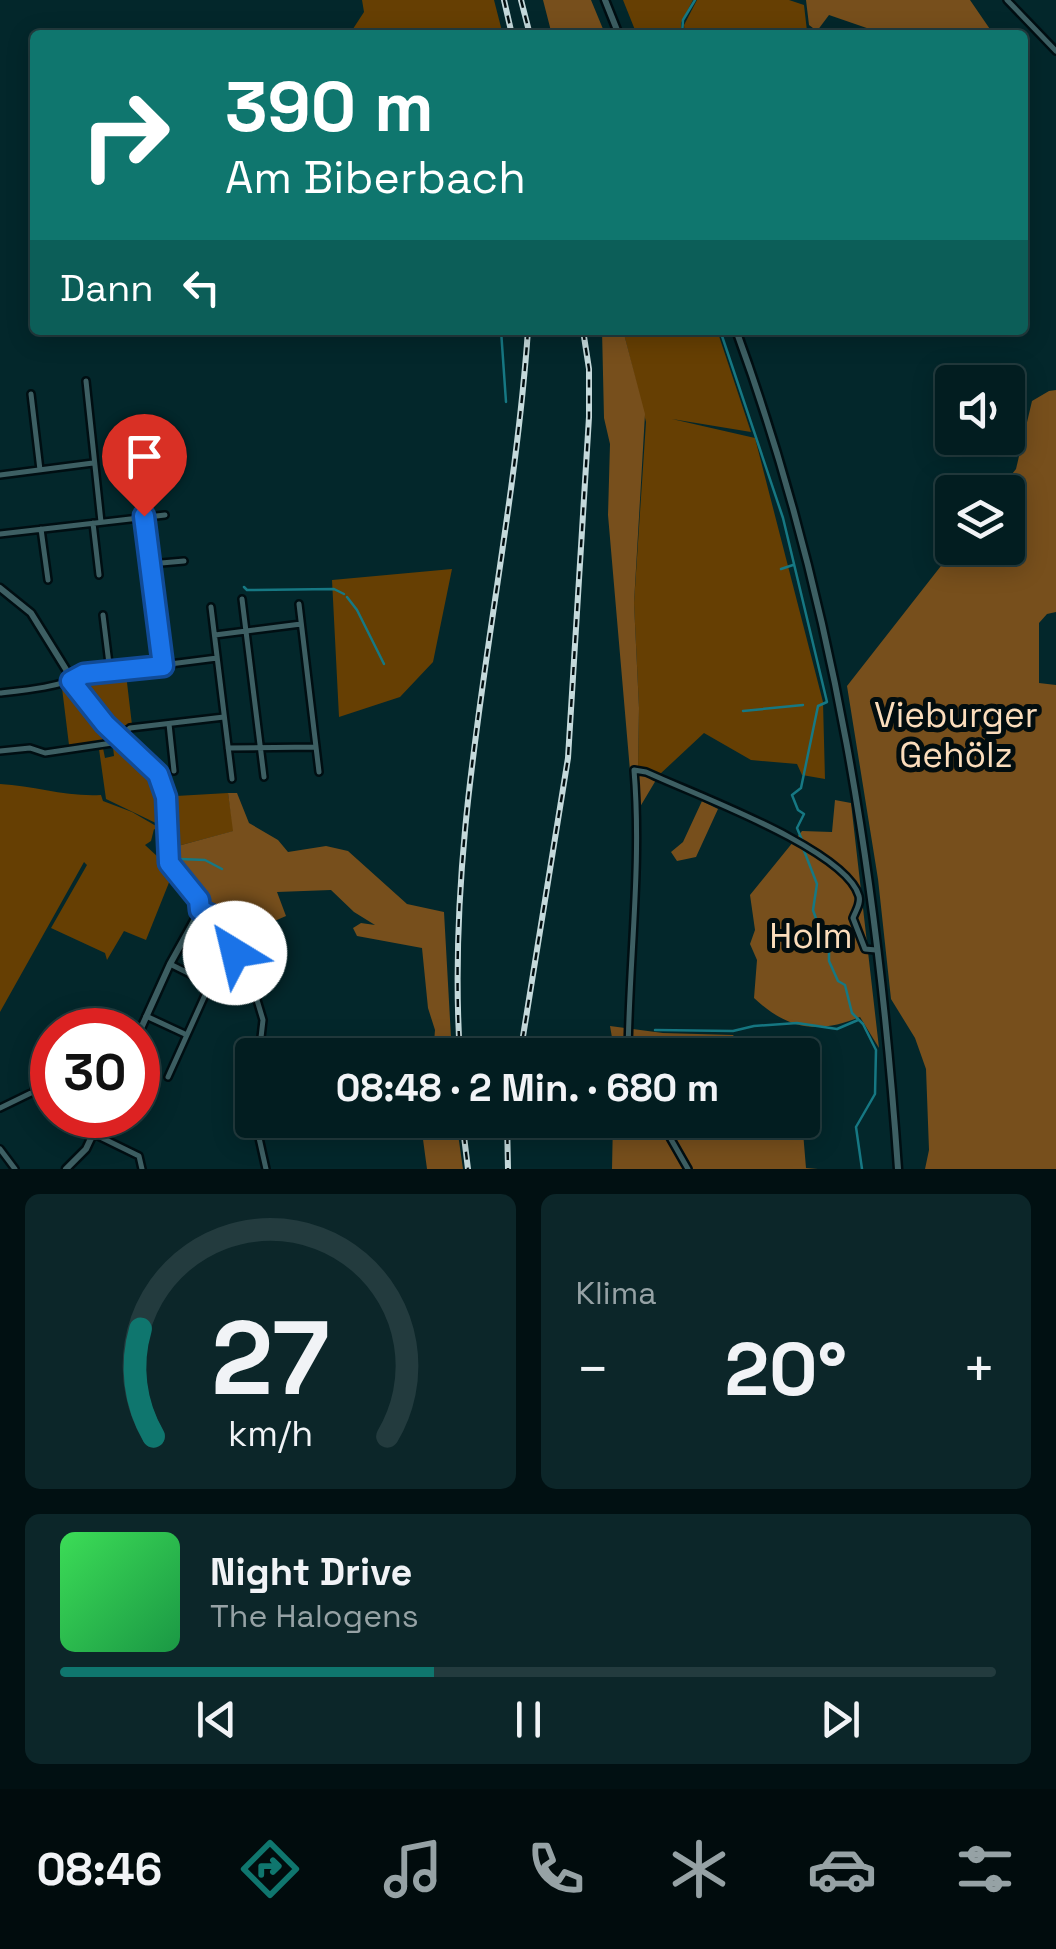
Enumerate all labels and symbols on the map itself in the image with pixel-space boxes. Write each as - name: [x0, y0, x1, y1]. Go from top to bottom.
- pin: [102, 414, 187, 517]
- park label: Vieburger Gehölz: [874, 693, 1038, 777]
- position arrow: [183, 901, 287, 1005]
- park label: Holm: [769, 914, 853, 958]
- speed limit sign: 30: [30, 1008, 160, 1138]

